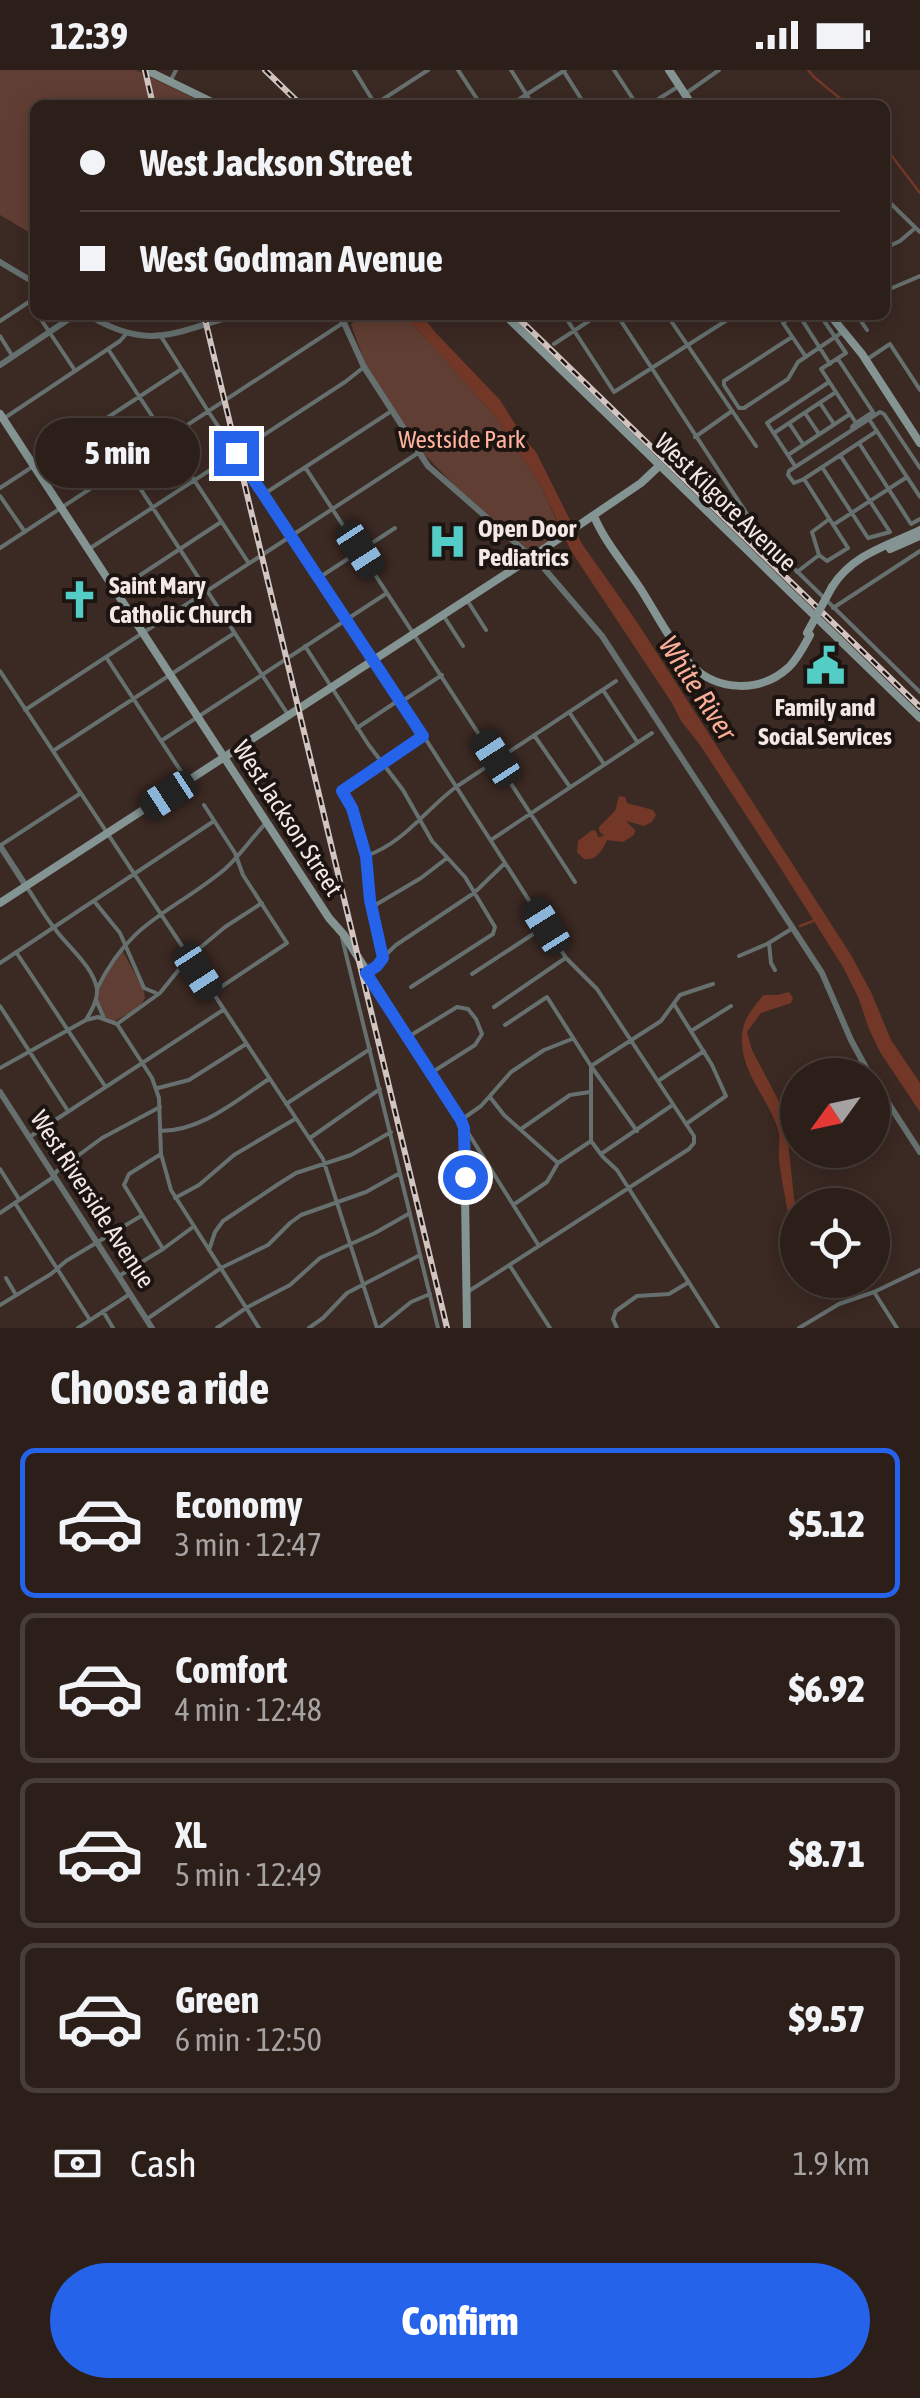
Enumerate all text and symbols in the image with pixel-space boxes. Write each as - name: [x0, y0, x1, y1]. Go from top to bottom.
- text: 12:39: [50, 14, 128, 57]
- text: West Jackson Street: [140, 141, 412, 184]
- text: West Godman Avenue: [140, 237, 443, 280]
- callout: 5 min: [36, 418, 201, 488]
- park label: Westside Park: [398, 425, 526, 453]
- street label: West Kilgore Avenue: [649, 427, 803, 577]
- route end: [214, 431, 259, 476]
- text: 5 min: [85, 434, 150, 471]
- place label: Open Door Pediatrics: [478, 514, 577, 571]
- car: [331, 517, 389, 583]
- hospital icon: Open Door Pediatrics: [427, 521, 469, 563]
- place label: Saint Mary Catholic Church: [109, 571, 252, 628]
- church icon: Saint Mary Catholic Church: [58, 578, 100, 620]
- water label: White River: [653, 630, 744, 747]
- public building icon: Family and Social Services: [804, 645, 846, 687]
- place label: Family and Social Services: [758, 693, 892, 750]
- car: [467, 725, 525, 791]
- street label: West Jackson Street: [228, 735, 348, 901]
- car: [135, 766, 201, 824]
- car: [517, 893, 575, 959]
- car: [169, 939, 227, 1005]
- north arrow: [780, 1058, 890, 1168]
- map controls: [780, 1058, 890, 1298]
- street label: West Riverside Avenue: [25, 1105, 161, 1293]
- route start: [443, 1155, 488, 1200]
- button: locate: [780, 1188, 890, 1298]
- text: Choose a ride: [50, 1362, 269, 1414]
- icon: car: [55, 1478, 145, 1568]
- text: Economy: [175, 1483, 302, 1526]
- text: $5.12: [789, 1502, 865, 1545]
- text: 3 min · 12:47: [175, 1526, 322, 1563]
- icon: car: [55, 1643, 145, 1733]
- text: Comfort: [175, 1648, 287, 1691]
- text: $6.92: [789, 1667, 865, 1710]
- text: 4 min · 12:48: [175, 1691, 322, 1728]
- icon: car: [55, 1808, 145, 1898]
- text: XL: [175, 1813, 207, 1856]
- text: $8.71: [789, 1832, 865, 1875]
- text: 5 min · 12:49: [175, 1856, 322, 1893]
- icon: car: [55, 1973, 145, 2063]
- text: Green: [175, 1978, 259, 2021]
- text: $9.57: [789, 1997, 865, 2040]
- text: 6 min · 12:50: [175, 2021, 322, 2058]
- icon: cash: [50, 2136, 105, 2191]
- text: Cash: [130, 2142, 197, 2185]
- text: 1.9 km: [793, 2145, 870, 2182]
- button: Confirm: [50, 2263, 870, 2378]

